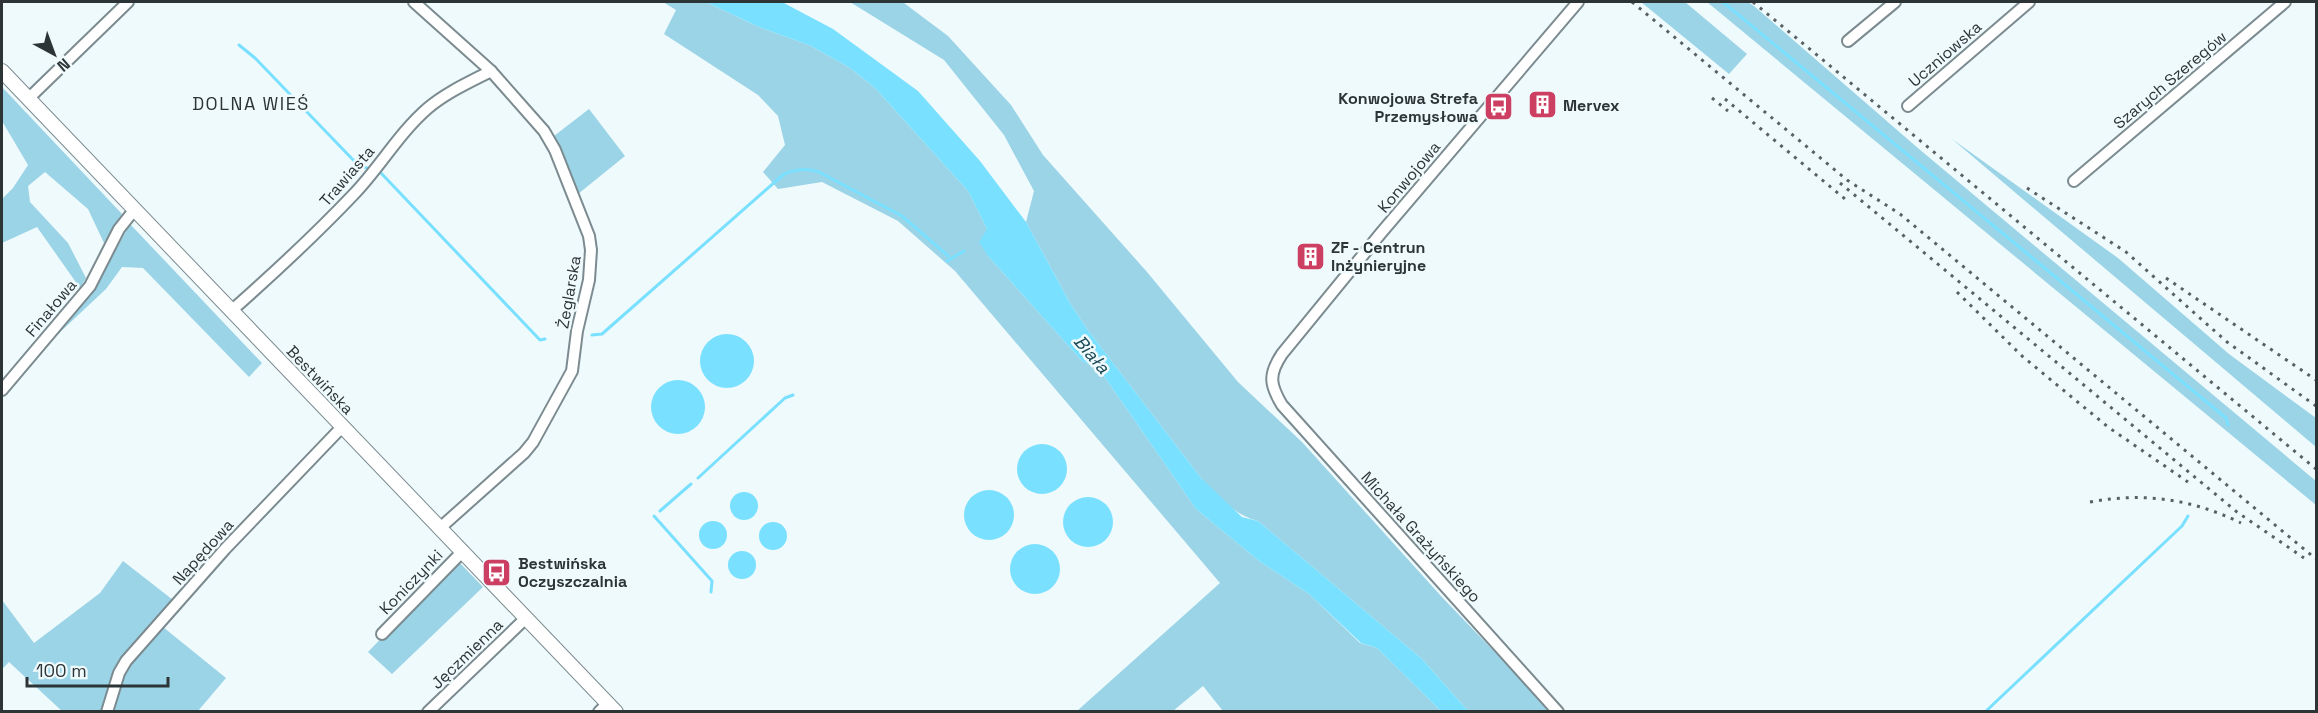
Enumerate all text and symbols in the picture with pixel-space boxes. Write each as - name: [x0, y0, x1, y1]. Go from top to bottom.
- street label: Uczniowska: [1904, 16, 1986, 92]
- north arrow: [24, 24, 84, 84]
- street label: Szarych Szeregów: [2109, 26, 2231, 134]
- text: N: [53, 53, 74, 76]
- place label: Konwojowa Strefa Przemysłowa: [1338, 88, 1478, 127]
- building icon: Mervex: [1526, 89, 1558, 121]
- bus stop icon: Konwojowa Strefa Przemysłowa: [1483, 91, 1515, 123]
- district label: DOLNA WIEŚ: [192, 92, 310, 115]
- place label: Mervex: [1563, 95, 1620, 116]
- street label: Konwojowa: [1373, 137, 1445, 217]
- street label: Trawiasta: [315, 141, 379, 211]
- place label: ZF - Centrun Inżynieryjne: [1331, 237, 1426, 276]
- building icon: ZF - Centrun Inżynieryjne: [1294, 240, 1326, 272]
- street label: Żeglarska: [552, 254, 586, 330]
- street label: Finałowa: [21, 275, 81, 341]
- water label: Biała: [1069, 330, 1115, 378]
- street label: Bestwińska: [282, 341, 358, 419]
- street label: Michała Grażyńskiego: [1356, 467, 1486, 607]
- street label: Napędowa: [168, 515, 238, 589]
- street label: Koniczynki: [375, 545, 447, 619]
- place label: Bestwińska Oczyszczalnia: [518, 553, 627, 592]
- bus stop icon: Bestwińska Oczyszczalnia: [481, 556, 513, 588]
- street label: Jęczmienna: [427, 614, 507, 694]
- scale bar: [27, 650, 168, 688]
- text: 100 m: [36, 659, 87, 682]

